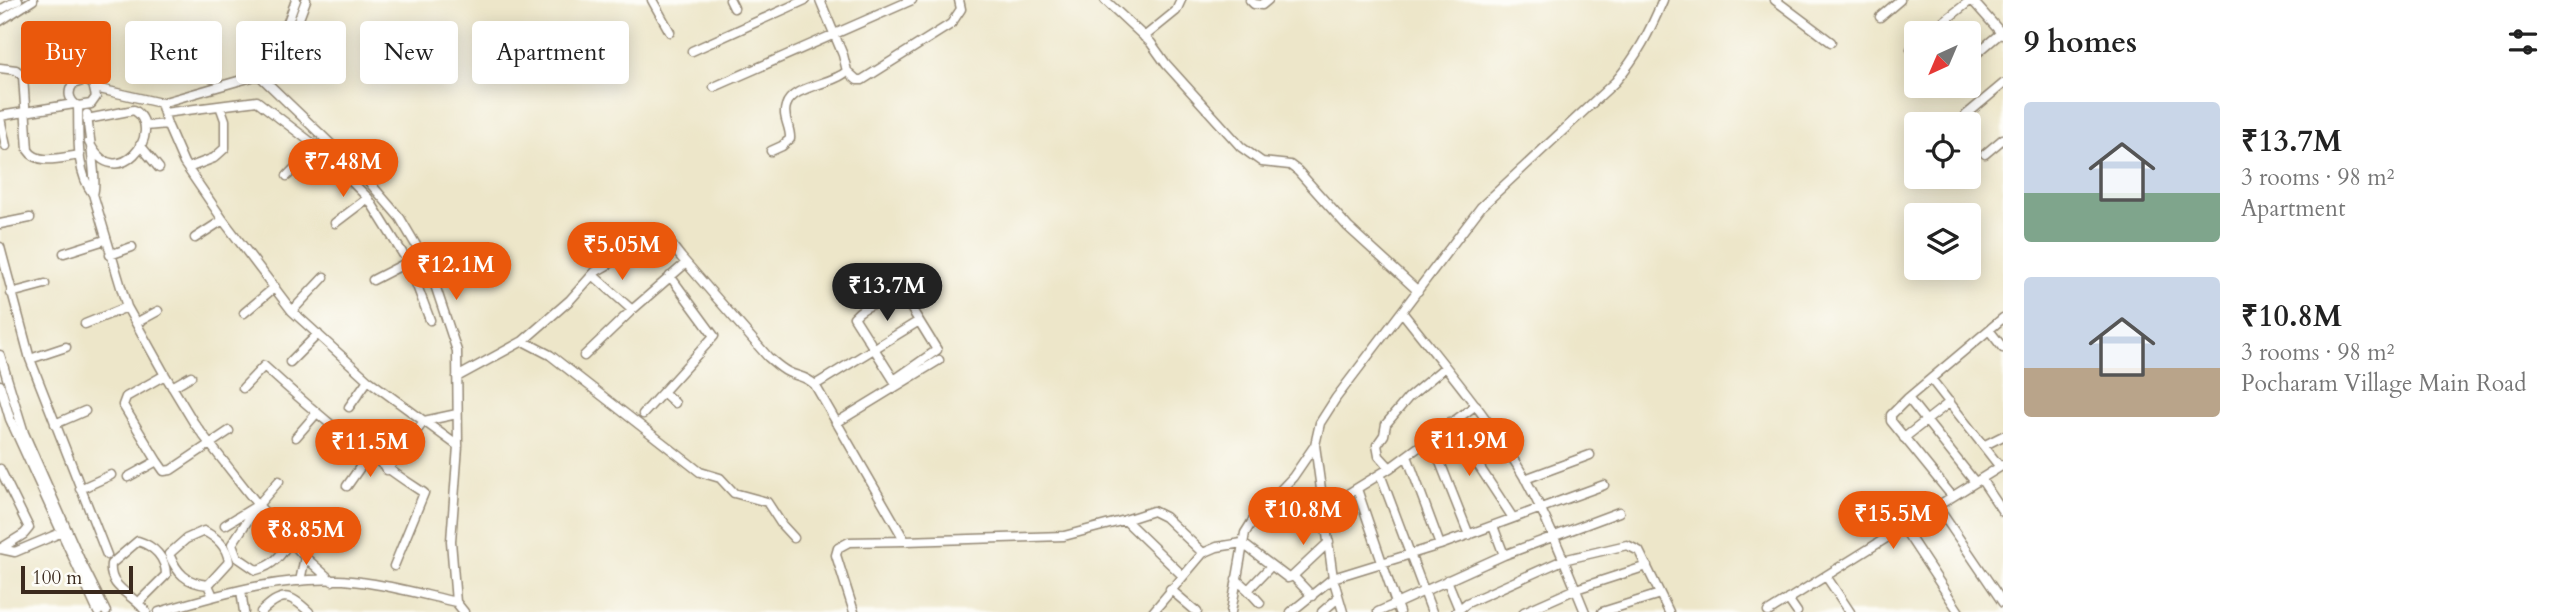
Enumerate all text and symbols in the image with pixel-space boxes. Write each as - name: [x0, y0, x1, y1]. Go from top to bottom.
- chip: Buy: [21, 21, 111, 84]
- chip: Rent: [125, 21, 222, 84]
- chip: Filters: [236, 21, 346, 84]
- chip: New: [360, 21, 458, 84]
- chip: Apartment: [472, 21, 629, 84]
- north arrow: [1904, 21, 1981, 98]
- map controls: [1904, 21, 1981, 280]
- text: 9 homes: [2024, 22, 2137, 63]
- icon: filters: [2504, 23, 2542, 61]
- button: locate: [1904, 112, 1981, 189]
- text: ₹13.7M: [2241, 121, 2342, 162]
- icon: home: [2080, 130, 2164, 214]
- pin: ₹7.48M: [286, 140, 400, 199]
- text: ₹7.48M: [304, 146, 382, 177]
- text: 3 rooms · 98 m²: [2241, 162, 2394, 193]
- text: Apartment: [2241, 193, 2345, 224]
- button: layers: [1904, 203, 1981, 280]
- pin: ₹5.05M: [565, 222, 679, 282]
- text: ₹5.05M: [583, 229, 661, 260]
- pin: ₹12.1M: [399, 243, 513, 302]
- text: ₹12.1M: [417, 249, 495, 280]
- pin: ₹13.7M: [830, 264, 944, 323]
- text: ₹13.7M: [848, 270, 926, 301]
- text: ₹10.8M: [2241, 296, 2342, 337]
- icon: home: [2080, 305, 2164, 389]
- text: 3 rooms · 98 m²: [2241, 337, 2394, 368]
- text: Pocharam Village Main Road: [2241, 368, 2526, 399]
- pin: ₹11.9M: [1412, 419, 1526, 478]
- pin: ₹11.5M: [313, 420, 427, 479]
- text: ₹11.9M: [1430, 425, 1508, 456]
- text: ₹11.5M: [331, 426, 409, 457]
- pin: ₹10.8M: [1246, 488, 1360, 547]
- pin: ₹15.5M: [1836, 491, 1950, 551]
- text: ₹10.8M: [1264, 494, 1342, 525]
- text: ₹15.5M: [1854, 498, 1932, 529]
- pin: ₹8.85M: [249, 508, 363, 567]
- text: ₹8.85M: [267, 514, 345, 545]
- scale bar: [21, 563, 133, 595]
- text: 100 m: [32, 565, 82, 591]

